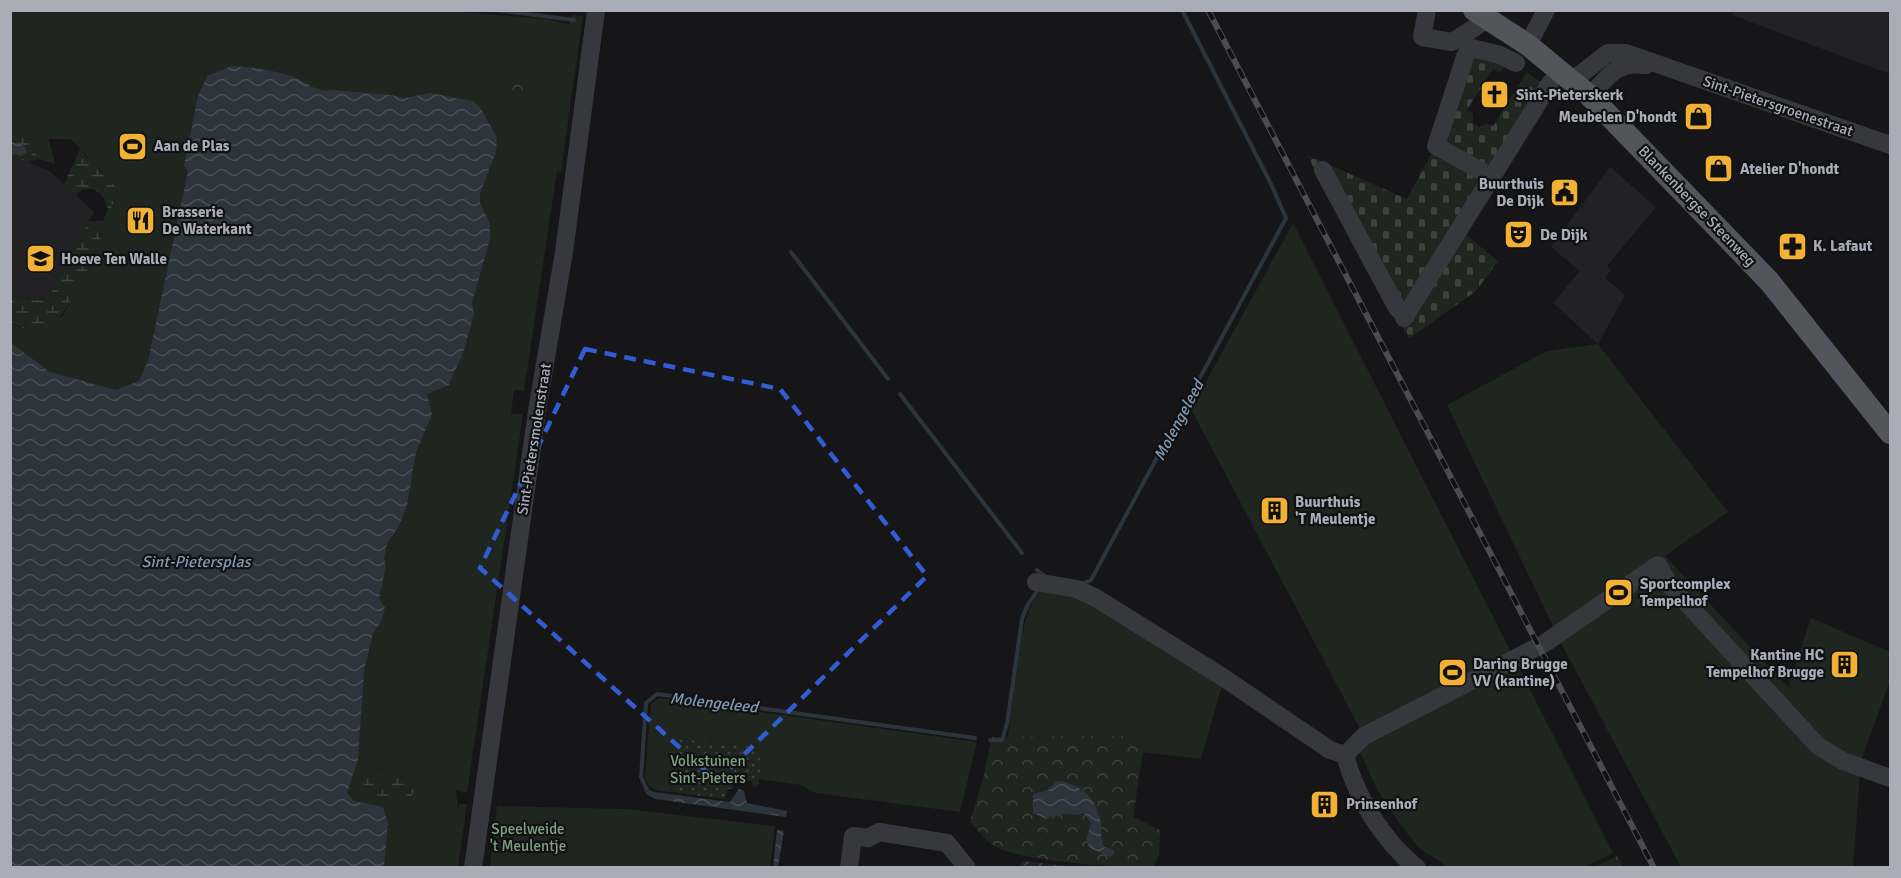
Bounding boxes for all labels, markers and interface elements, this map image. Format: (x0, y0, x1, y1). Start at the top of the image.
street label: Sint-Pietersgroenestraat (1701, 72, 1855, 140)
church icon: Sint-Pieterskerk (1479, 79, 1511, 111)
place label: Sint-Pieterskerk (1516, 86, 1624, 104)
shop icon: Meubelen D'hondt (1682, 101, 1714, 133)
place label: Meubelen D'hondt (1558, 108, 1677, 126)
sports icon: Aan de Plas (117, 130, 149, 162)
place label: Aan de Plas (154, 137, 230, 155)
street label: Blankenbergse Steenweg (1635, 142, 1759, 270)
shop icon: Atelier D'hondt (1703, 153, 1735, 185)
place label: Atelier D'hondt (1740, 160, 1840, 178)
place label: Buurthuis De Dijk (1479, 175, 1544, 210)
public building icon: Buurthuis De Dijk (1549, 177, 1581, 209)
place label: Brasserie De Waterkant (162, 203, 252, 238)
restaurant icon: Brasserie De Waterkant (125, 205, 157, 237)
theatre icon: De Dijk (1503, 219, 1535, 251)
place label: De Dijk (1540, 226, 1588, 244)
pharmacy icon: K. Lafaut (1776, 230, 1808, 262)
place label: K. Lafaut (1813, 237, 1873, 255)
school or university icon: Hoeve Ten Walle (24, 243, 56, 275)
place label: Hoeve Ten Walle (61, 250, 167, 268)
street label: Sint-Pietersmolenstraat (513, 362, 555, 516)
water label: Molengeleed (1149, 375, 1210, 464)
place label: Buurthuis 'T Meulentje (1295, 493, 1375, 528)
building icon: Buurthuis 'T Meulentje (1258, 495, 1290, 527)
water label: Sint-Pietersplas (141, 552, 253, 572)
place label: Sportcomplex Tempelhof (1640, 575, 1731, 610)
sports icon: Sportcomplex Tempelhof (1603, 577, 1635, 609)
place label: Kantine HC Tempelhof Brugge (1706, 646, 1824, 681)
building icon: Kantine HC Tempelhof Brugge (1829, 648, 1861, 680)
place label: Daring Brugge VV (kantine) (1473, 655, 1568, 690)
sports icon: Daring Brugge VV (kantine) (1436, 657, 1468, 689)
water label: Molengeleed (669, 688, 761, 718)
park label: Volkstuinen Sint-Pieters (670, 752, 746, 787)
building icon: Prinsenhof (1309, 788, 1341, 820)
place label: Prinsenhof (1346, 795, 1419, 813)
park label: Speelweide 't Meulentje (490, 820, 566, 855)

